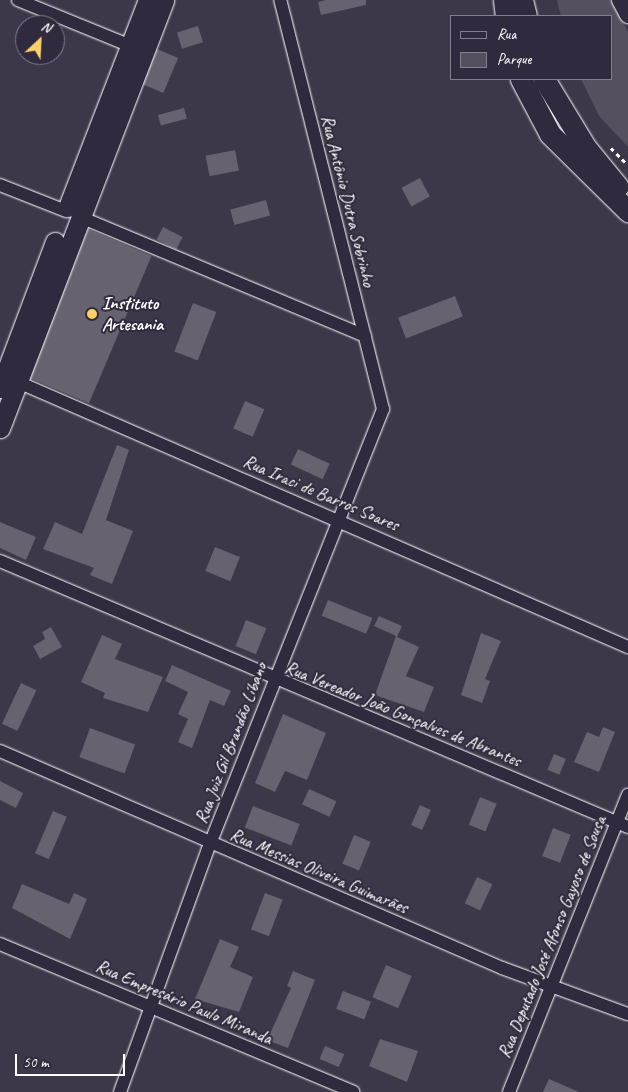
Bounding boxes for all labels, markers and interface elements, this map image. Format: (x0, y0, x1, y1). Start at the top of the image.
north arrow (15, 15, 65, 65)
legend (450, 15, 613, 80)
text: N (39, 17, 54, 36)
text: Rua (497, 25, 516, 44)
text: Parque (497, 50, 531, 69)
street label: Rua Antônio Dutra Sobrinho (316, 113, 380, 289)
place label: Instituto Artesania (102, 293, 163, 336)
marker: Instituto Artesania (86, 308, 98, 320)
street label: Rua Iraci de Barros Soares (240, 450, 402, 536)
street label: Rua Vereador João Gonçalves de Abrantes (282, 657, 524, 771)
street label: Rua Juiz Gil Brandão Líbano (190, 659, 272, 827)
street label: Rua Deputado José Afonso Gayoso de Sousa (493, 812, 611, 1062)
street label: Rua Messias Oliveira Guimarães (226, 824, 412, 918)
street label: Rua Empresário Paulo Miranda (93, 955, 275, 1049)
scale bar (18, 1044, 128, 1076)
text: 50 m (23, 1053, 49, 1072)

